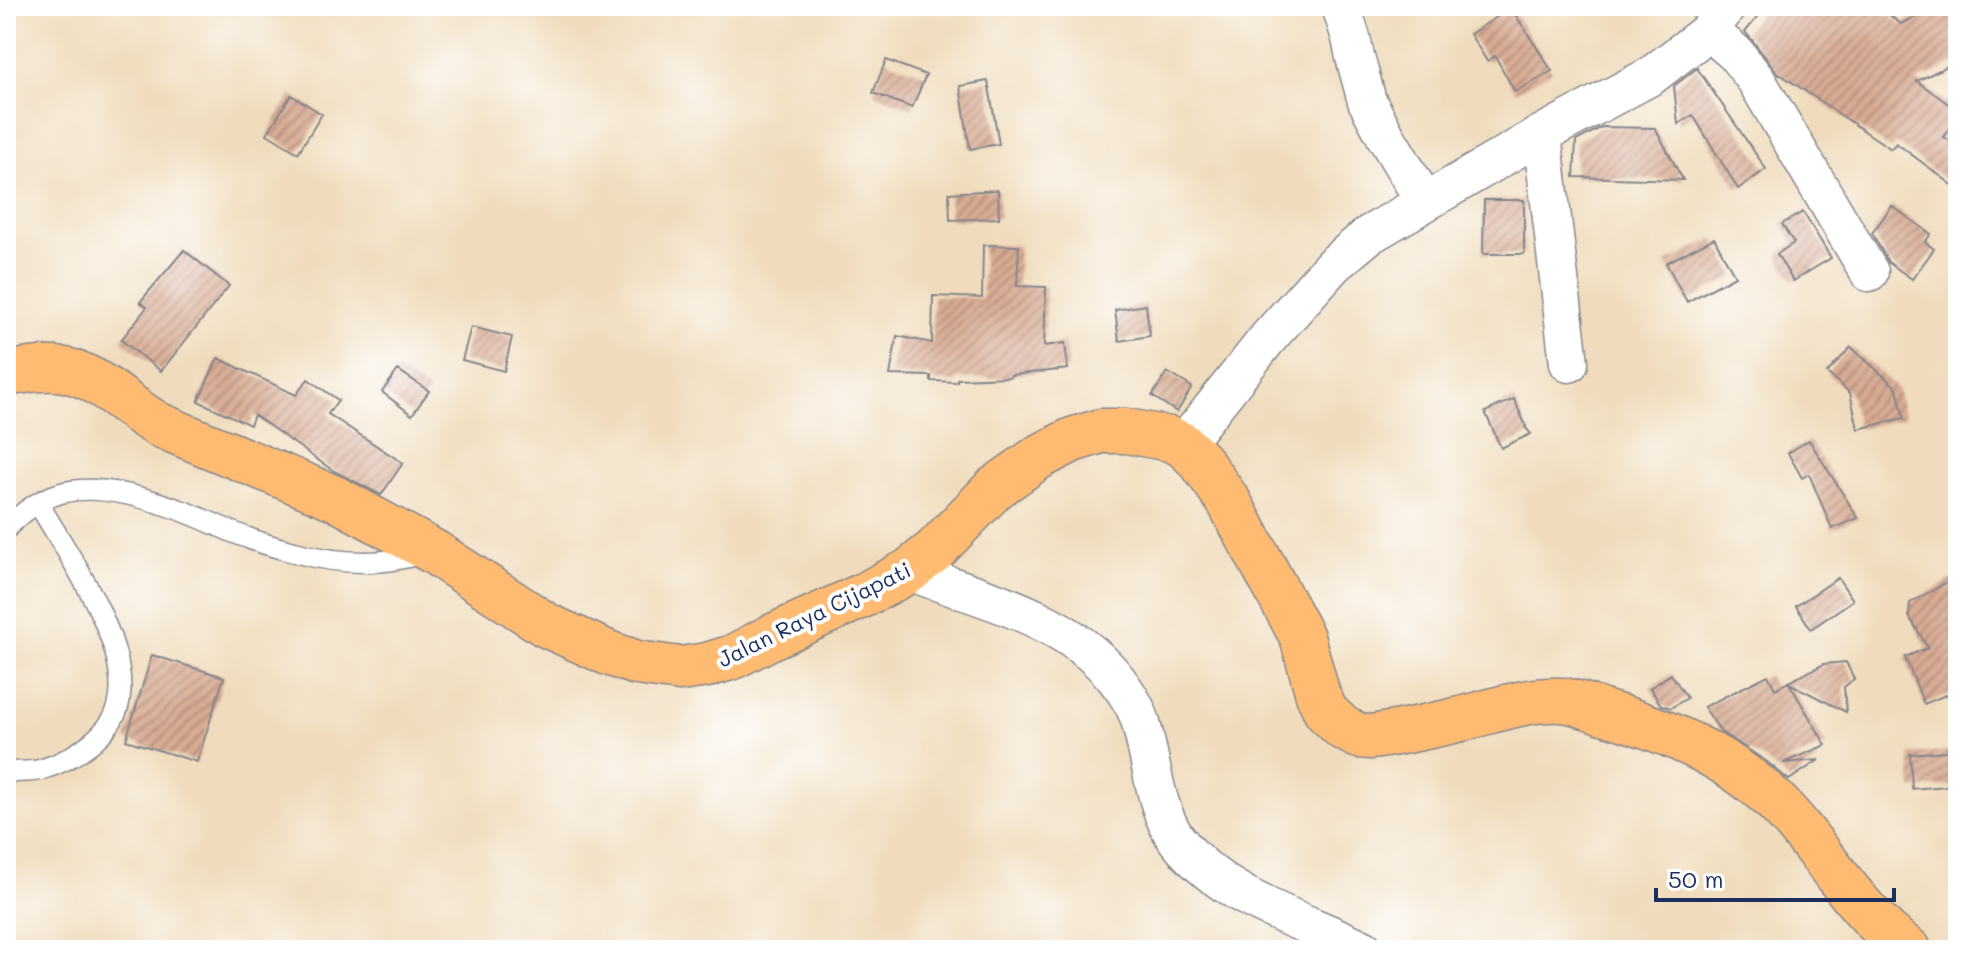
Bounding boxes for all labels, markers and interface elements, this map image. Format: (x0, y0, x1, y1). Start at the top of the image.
street label: Jalan Raya Cijapati (713, 555, 915, 673)
scale bar (1656, 852, 1894, 902)
text: 50 m (1668, 863, 1724, 894)

